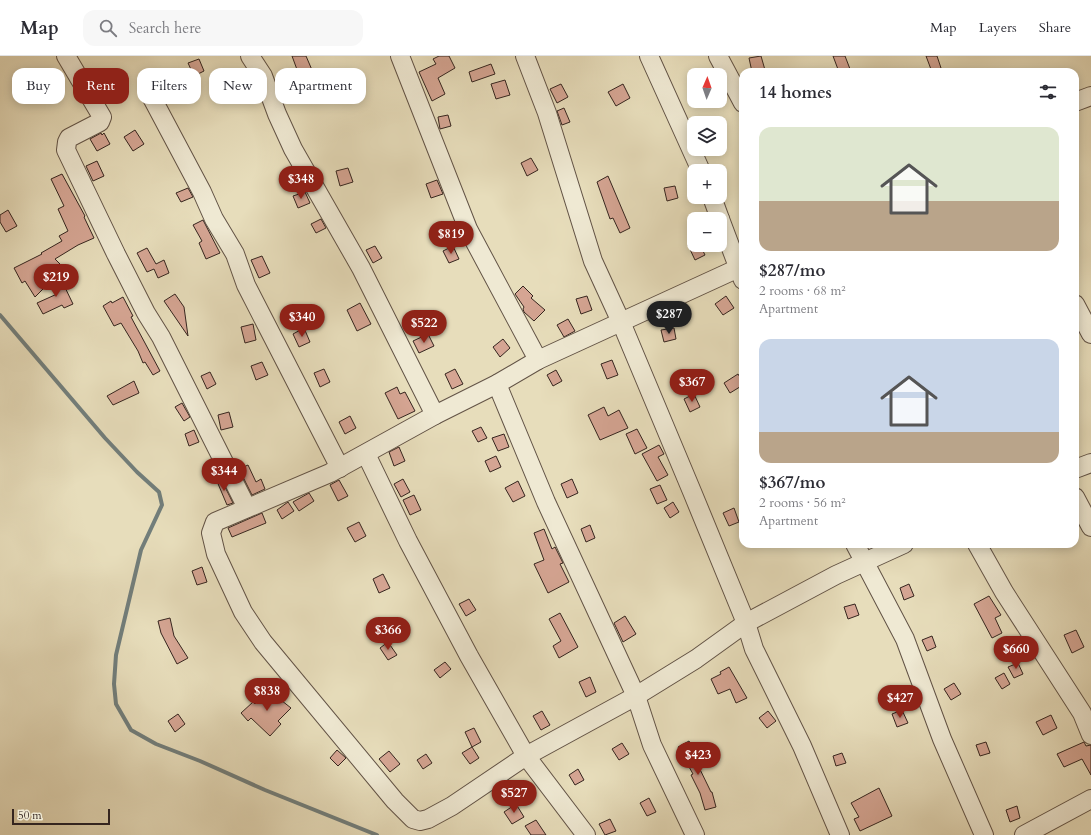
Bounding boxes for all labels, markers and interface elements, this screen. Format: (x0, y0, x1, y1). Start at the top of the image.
search box (83, 10, 363, 46)
text: Map (20, 15, 59, 41)
icon: search (97, 17, 119, 39)
text: Search here (129, 18, 201, 38)
text: Map (930, 18, 957, 37)
text: Layers (979, 18, 1017, 37)
text: Share (1039, 18, 1071, 37)
chip: Buy (12, 68, 65, 104)
chip: Rent (73, 68, 129, 104)
chip: Filters (137, 68, 201, 104)
chip: New (209, 68, 267, 104)
chip: Apartment (275, 68, 366, 104)
north arrow (687, 68, 727, 108)
map controls (687, 68, 727, 252)
text: 14 homes (759, 81, 832, 104)
icon: filters (1037, 81, 1059, 103)
button: layers (687, 116, 727, 156)
icon: home (873, 153, 945, 225)
button: + (687, 164, 727, 204)
pin: $348 (277, 166, 325, 200)
text: $348 (288, 170, 314, 188)
button: − (687, 212, 727, 252)
pin: $819 (427, 221, 475, 255)
text: $819 (438, 225, 464, 243)
text: $287/mo (759, 259, 825, 282)
pin: $219 (32, 264, 80, 298)
text: $219 (43, 268, 69, 286)
text: 2 rooms · 68 m² (759, 282, 846, 300)
text: Apartment (759, 300, 818, 318)
pin: $287 (645, 301, 693, 335)
pin: $340 (278, 304, 326, 338)
text: $287 (656, 305, 682, 323)
text: $340 (289, 308, 315, 326)
pin: $522 (400, 310, 448, 344)
text: $522 (411, 314, 437, 332)
icon: home (873, 365, 945, 437)
pin: $367 (668, 369, 716, 403)
text: $367 (679, 373, 705, 391)
pin: $344 (200, 458, 248, 492)
text: $344 (211, 462, 237, 480)
text: $367/mo (759, 471, 825, 494)
text: 2 rooms · 56 m² (759, 494, 846, 512)
text: Apartment (759, 512, 818, 530)
pin: $366 (364, 617, 412, 651)
text: $366 (375, 621, 401, 639)
pin: $660 (992, 636, 1040, 670)
text: $660 (1003, 640, 1029, 658)
pin: $838 (243, 678, 291, 712)
text: $838 (254, 682, 280, 700)
pin: $427 (876, 685, 924, 719)
text: $427 (887, 689, 913, 707)
pin: $423 (674, 742, 722, 776)
text: $423 (685, 746, 711, 764)
pin: $527 (490, 780, 538, 814)
text: $527 (501, 784, 527, 802)
scale bar (12, 807, 110, 826)
text: 50 m (18, 808, 42, 823)

